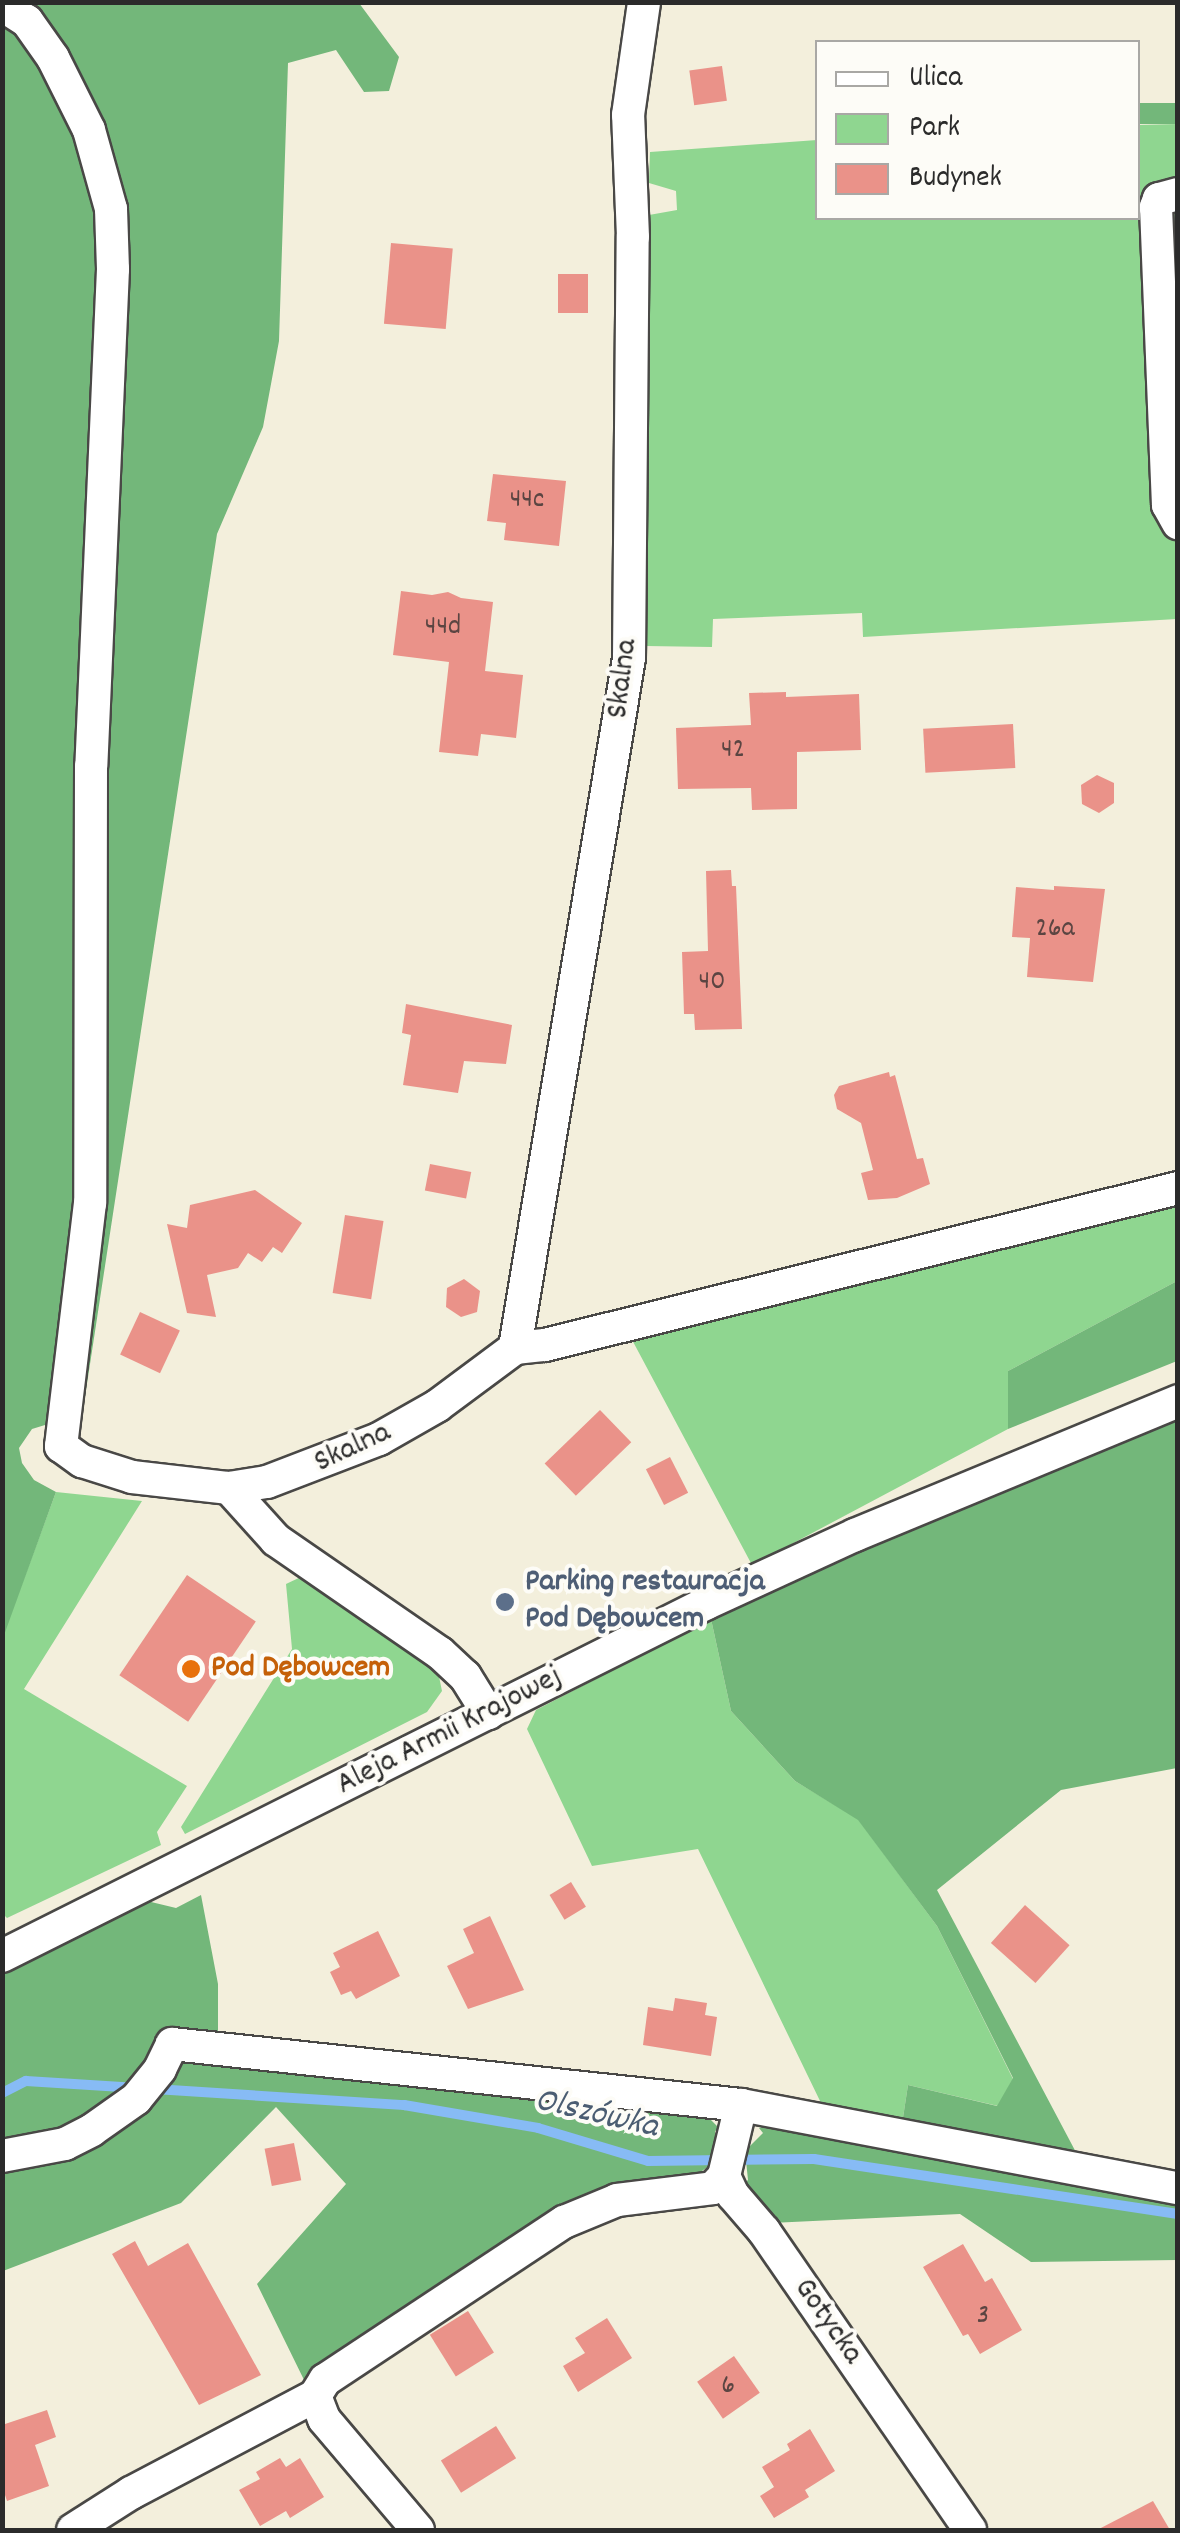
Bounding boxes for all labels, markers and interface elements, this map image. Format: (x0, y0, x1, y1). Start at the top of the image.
legend (815, 40, 1140, 220)
text: Ulica (909, 58, 962, 101)
text: Park (909, 108, 960, 151)
text: Budynek (909, 158, 1002, 201)
house number: 44c (510, 484, 544, 518)
house number: 44d (425, 611, 461, 645)
street label: Skalna (600, 637, 648, 721)
house number: 42 (721, 734, 745, 768)
house number: 26a (1035, 913, 1075, 947)
house number: 40 (699, 966, 725, 1000)
street label: Skalna (309, 1415, 397, 1483)
place label: Parking restauracja Pod Dębowcem (525, 1565, 765, 1640)
marker: Parking restauracja Pod Dębowcem (494, 1591, 516, 1613)
place label: Pod Dębowcem (211, 1650, 390, 1688)
marker: Pod Dębowcem (180, 1658, 202, 1680)
street label: Aleja Armii Krajowej (331, 1659, 569, 1805)
water label: Olszówka (530, 2080, 662, 2150)
street label: Gotycka (784, 2272, 870, 2372)
house number: 3 (977, 2300, 989, 2334)
house number: 6 (721, 2370, 735, 2404)

